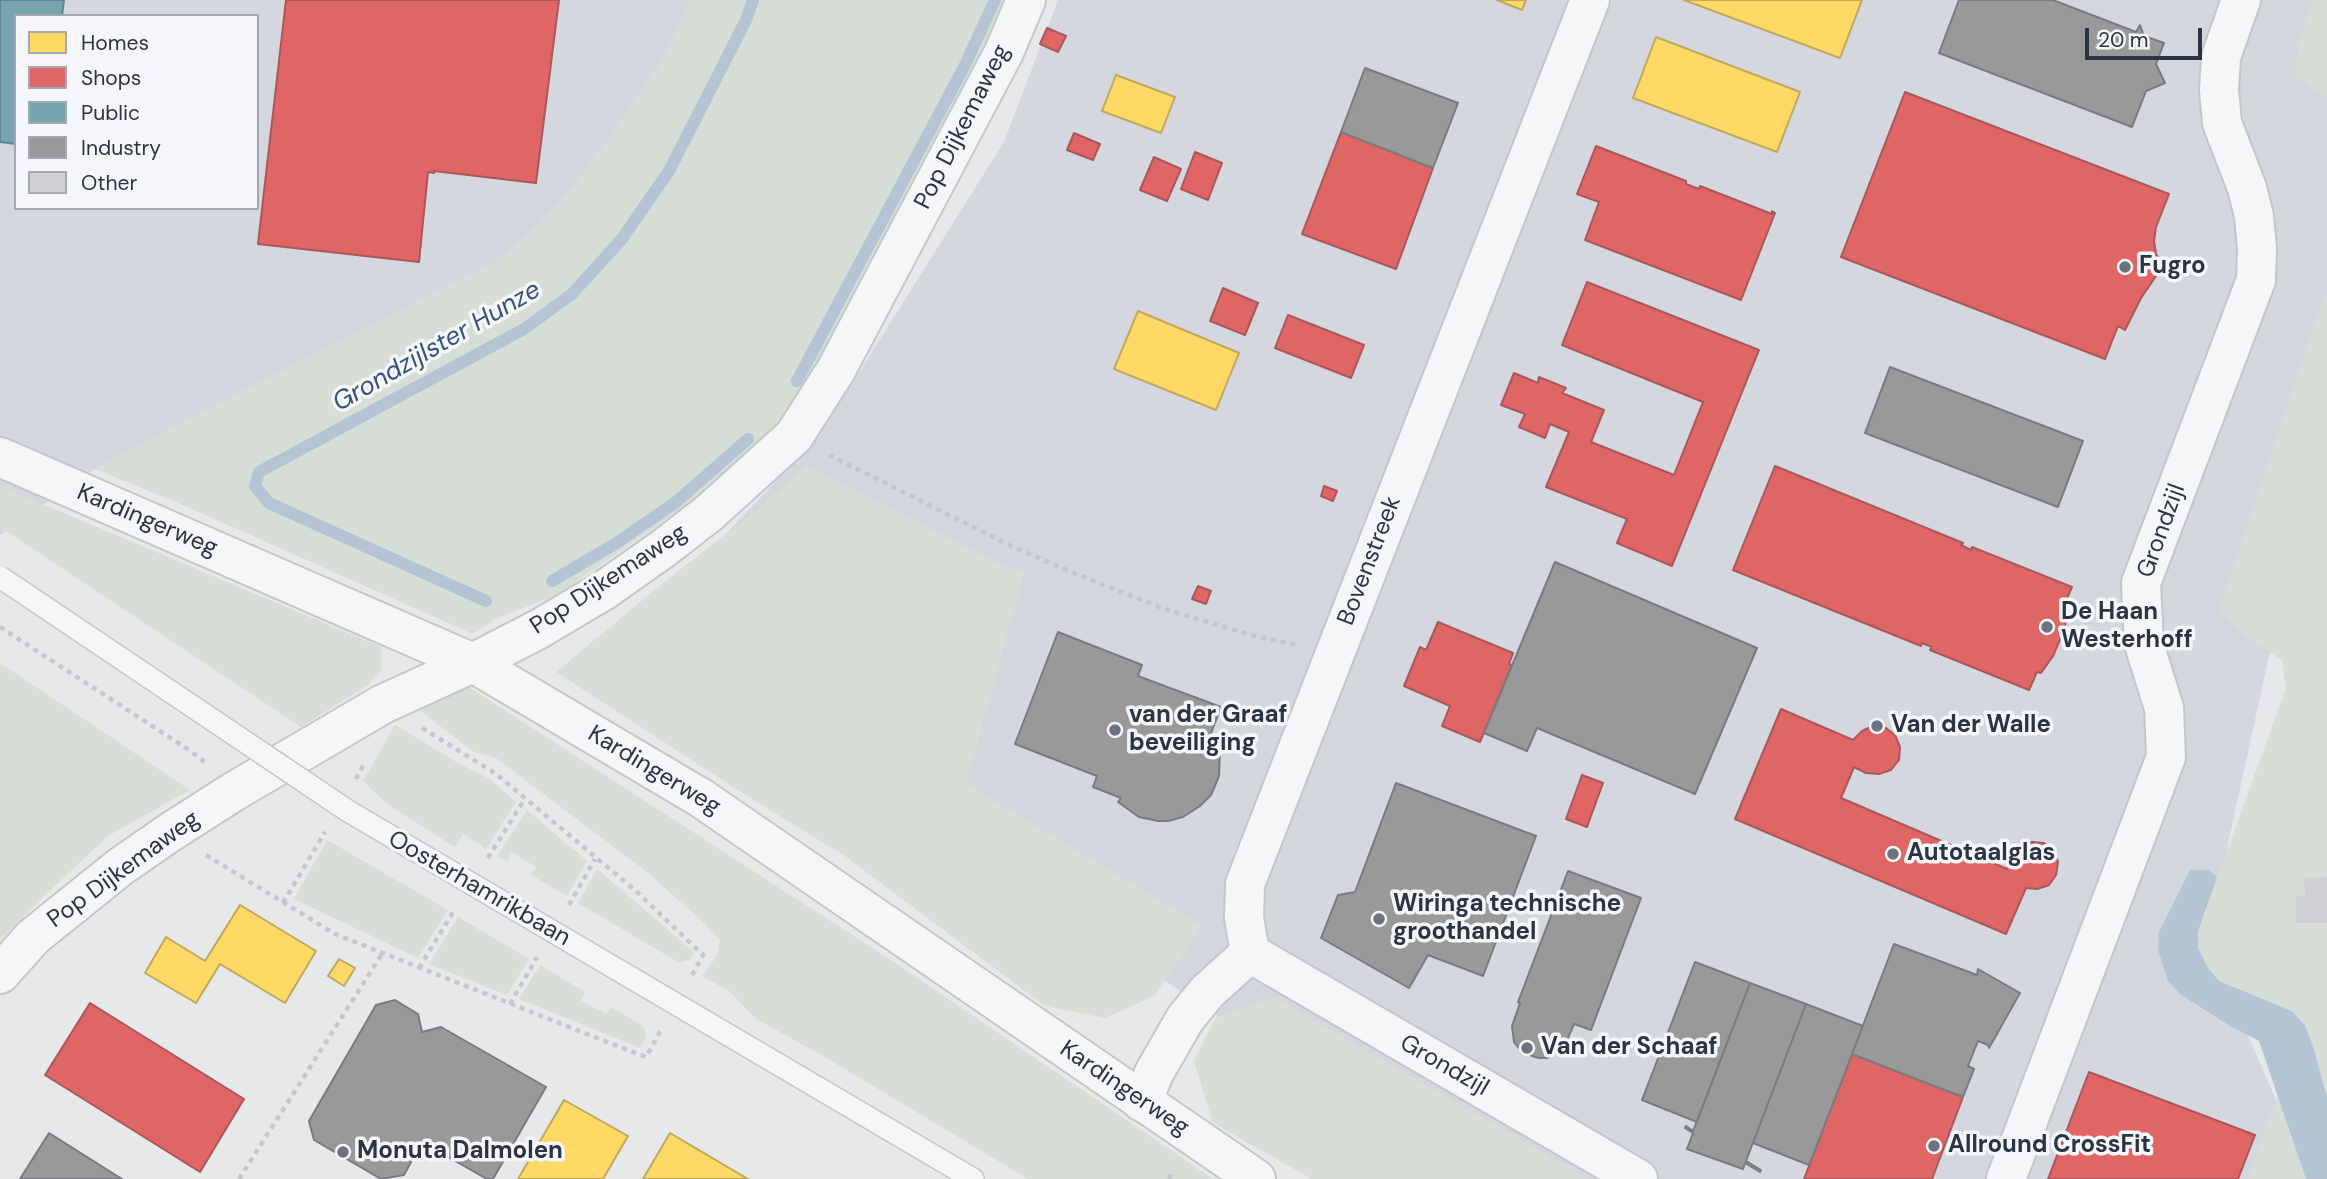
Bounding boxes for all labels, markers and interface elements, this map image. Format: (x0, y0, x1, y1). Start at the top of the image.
legend (14, 14, 259, 210)
scale bar (2089, 14, 2206, 58)
text: 20 m (2098, 26, 2149, 54)
text: Homes (81, 29, 149, 57)
street label: Pop Dijkemaweg (909, 40, 1017, 214)
text: Shops (81, 64, 141, 92)
text: Public (81, 99, 140, 127)
text: Industry (81, 134, 161, 162)
text: Other (81, 169, 137, 197)
place label: Fugro (2139, 253, 2206, 281)
marker: Fugro (2117, 259, 2133, 275)
water label: Grondzijlster Hunze (328, 275, 546, 419)
street label: Kardingerweg (72, 478, 222, 564)
street label: Grondzijl (2132, 480, 2192, 582)
street label: Bovenstreek (1332, 492, 1408, 630)
street label: Pop Dijkemaweg (525, 519, 693, 641)
place label: De Haan Westerhoff (2061, 599, 2193, 655)
marker: De Haan Westerhoff (2039, 619, 2055, 635)
place label: van der Graaf beveiliging (1129, 702, 1287, 758)
place label: Van der Walle (1891, 712, 2051, 740)
marker: Van der Walle (1869, 718, 1885, 734)
street label: Kardingerweg (582, 720, 726, 822)
marker: van der Graaf beveiliging (1107, 722, 1123, 738)
street label: Pop Dijkemaweg (42, 805, 206, 935)
street label: Oosterhamrikbaan (383, 825, 575, 953)
place label: Autotaalglas (1907, 840, 2055, 868)
marker: Autotaalglas (1885, 846, 1901, 862)
place label: Wiringa technische groothandel (1393, 891, 1621, 947)
marker: Wiringa technische groothandel (1371, 911, 1387, 927)
street label: Grondzijl (1395, 1029, 1493, 1103)
place label: Van der Schaaf (1541, 1034, 1717, 1062)
street label: Kardingerweg (1054, 1035, 1194, 1143)
marker: Van der Schaaf (1519, 1040, 1535, 1056)
place label: Allround CrossFit (1948, 1132, 2151, 1160)
place label: Monuta Dalmolen (357, 1138, 563, 1166)
marker: Allround CrossFit (1926, 1138, 1942, 1154)
marker: Monuta Dalmolen (335, 1144, 351, 1160)

